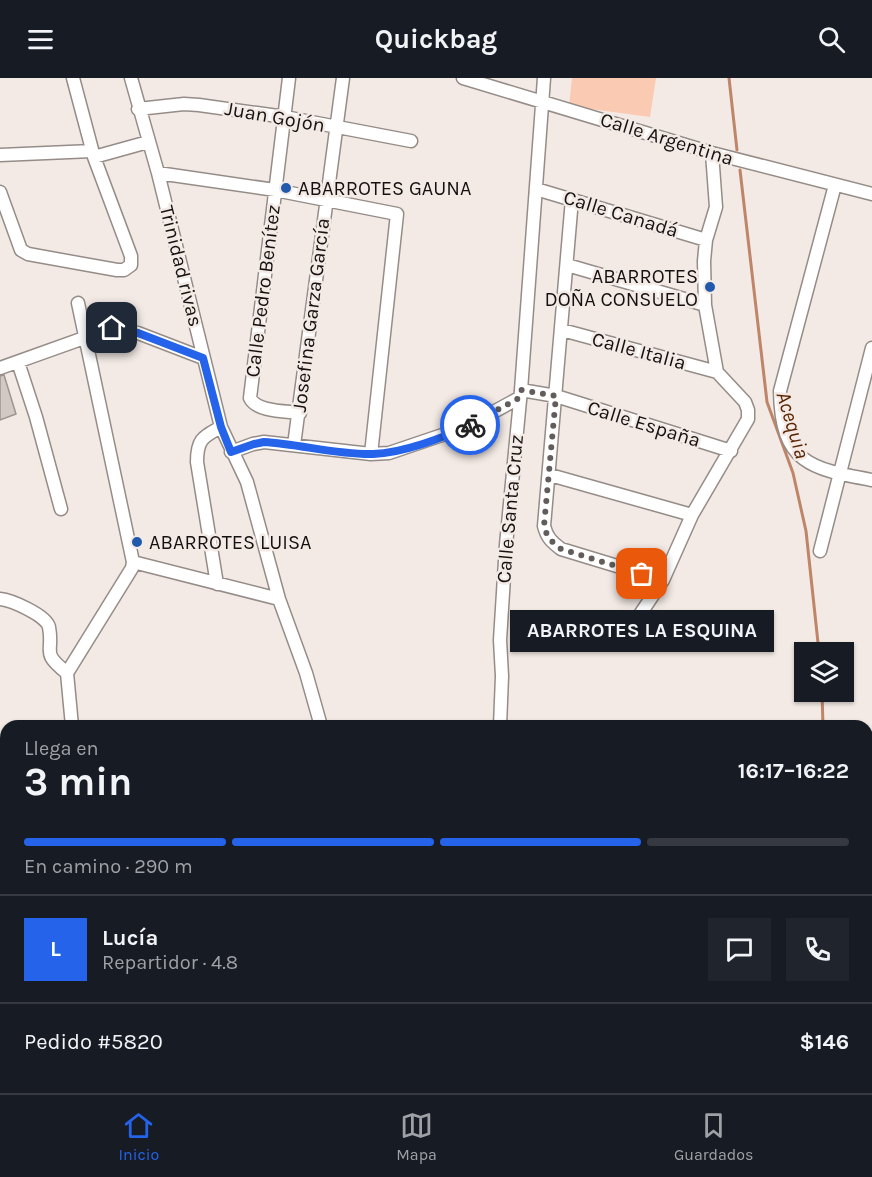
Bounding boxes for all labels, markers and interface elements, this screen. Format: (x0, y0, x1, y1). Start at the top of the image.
icon: menu (24, 23, 57, 56)
text: Quickbag (375, 23, 497, 55)
icon: search (815, 23, 848, 56)
street label: Juan Gojón (223, 97, 327, 137)
street label: Calle Argentina (598, 108, 736, 170)
place label: ABARROTES GAUNA (298, 177, 472, 200)
marker: ABARROTES GAUNA (279, 181, 293, 195)
street label: Calle Canadá (561, 186, 681, 242)
street label: Trinidad rivas (155, 203, 207, 329)
street label: Calle Pedro Benítez (241, 203, 285, 379)
street label: Josefina Garza García (288, 217, 334, 413)
place label: ABARROTES DOÑA CONSUELO (544, 265, 698, 311)
marker: ABARROTES DOÑA CONSUELO (703, 280, 717, 294)
pin (86, 302, 137, 353)
icon: home (95, 311, 128, 344)
street label: Calle Italia (590, 327, 688, 375)
water label: Acequia (771, 388, 815, 462)
courier (440, 395, 500, 455)
street label: Calle España (585, 396, 703, 452)
icon: bike (454, 409, 487, 442)
street label: Calle Santa Cruz (492, 434, 528, 584)
place label: ABARROTES LUISA (149, 531, 312, 554)
marker: ABARROTES LUISA (130, 535, 144, 549)
pin (616, 548, 667, 599)
icon: bag (625, 557, 658, 590)
callout: ABARROTES LA ESQUINA (510, 610, 774, 652)
text: ABARROTES LA ESQUINA (527, 619, 757, 642)
map controls (794, 642, 854, 702)
button: layers (794, 642, 854, 702)
text: Llega en (24, 737, 99, 760)
text: 16:17–16:22 (738, 758, 849, 784)
text: 3 min (24, 759, 132, 805)
text: En camino · 290 m (24, 855, 193, 878)
button: chat (708, 918, 771, 981)
button: phone (786, 918, 849, 981)
text: Lucía (102, 925, 158, 951)
text: L (50, 936, 61, 962)
text: Repartidor · 4.8 (102, 951, 238, 974)
text: Pedido #5820 (24, 1029, 163, 1055)
text: $146 (800, 1029, 849, 1055)
tab: Inicio (119, 1109, 159, 1164)
tab: Mapa (396, 1109, 437, 1164)
tab: Guardados (674, 1109, 753, 1164)

